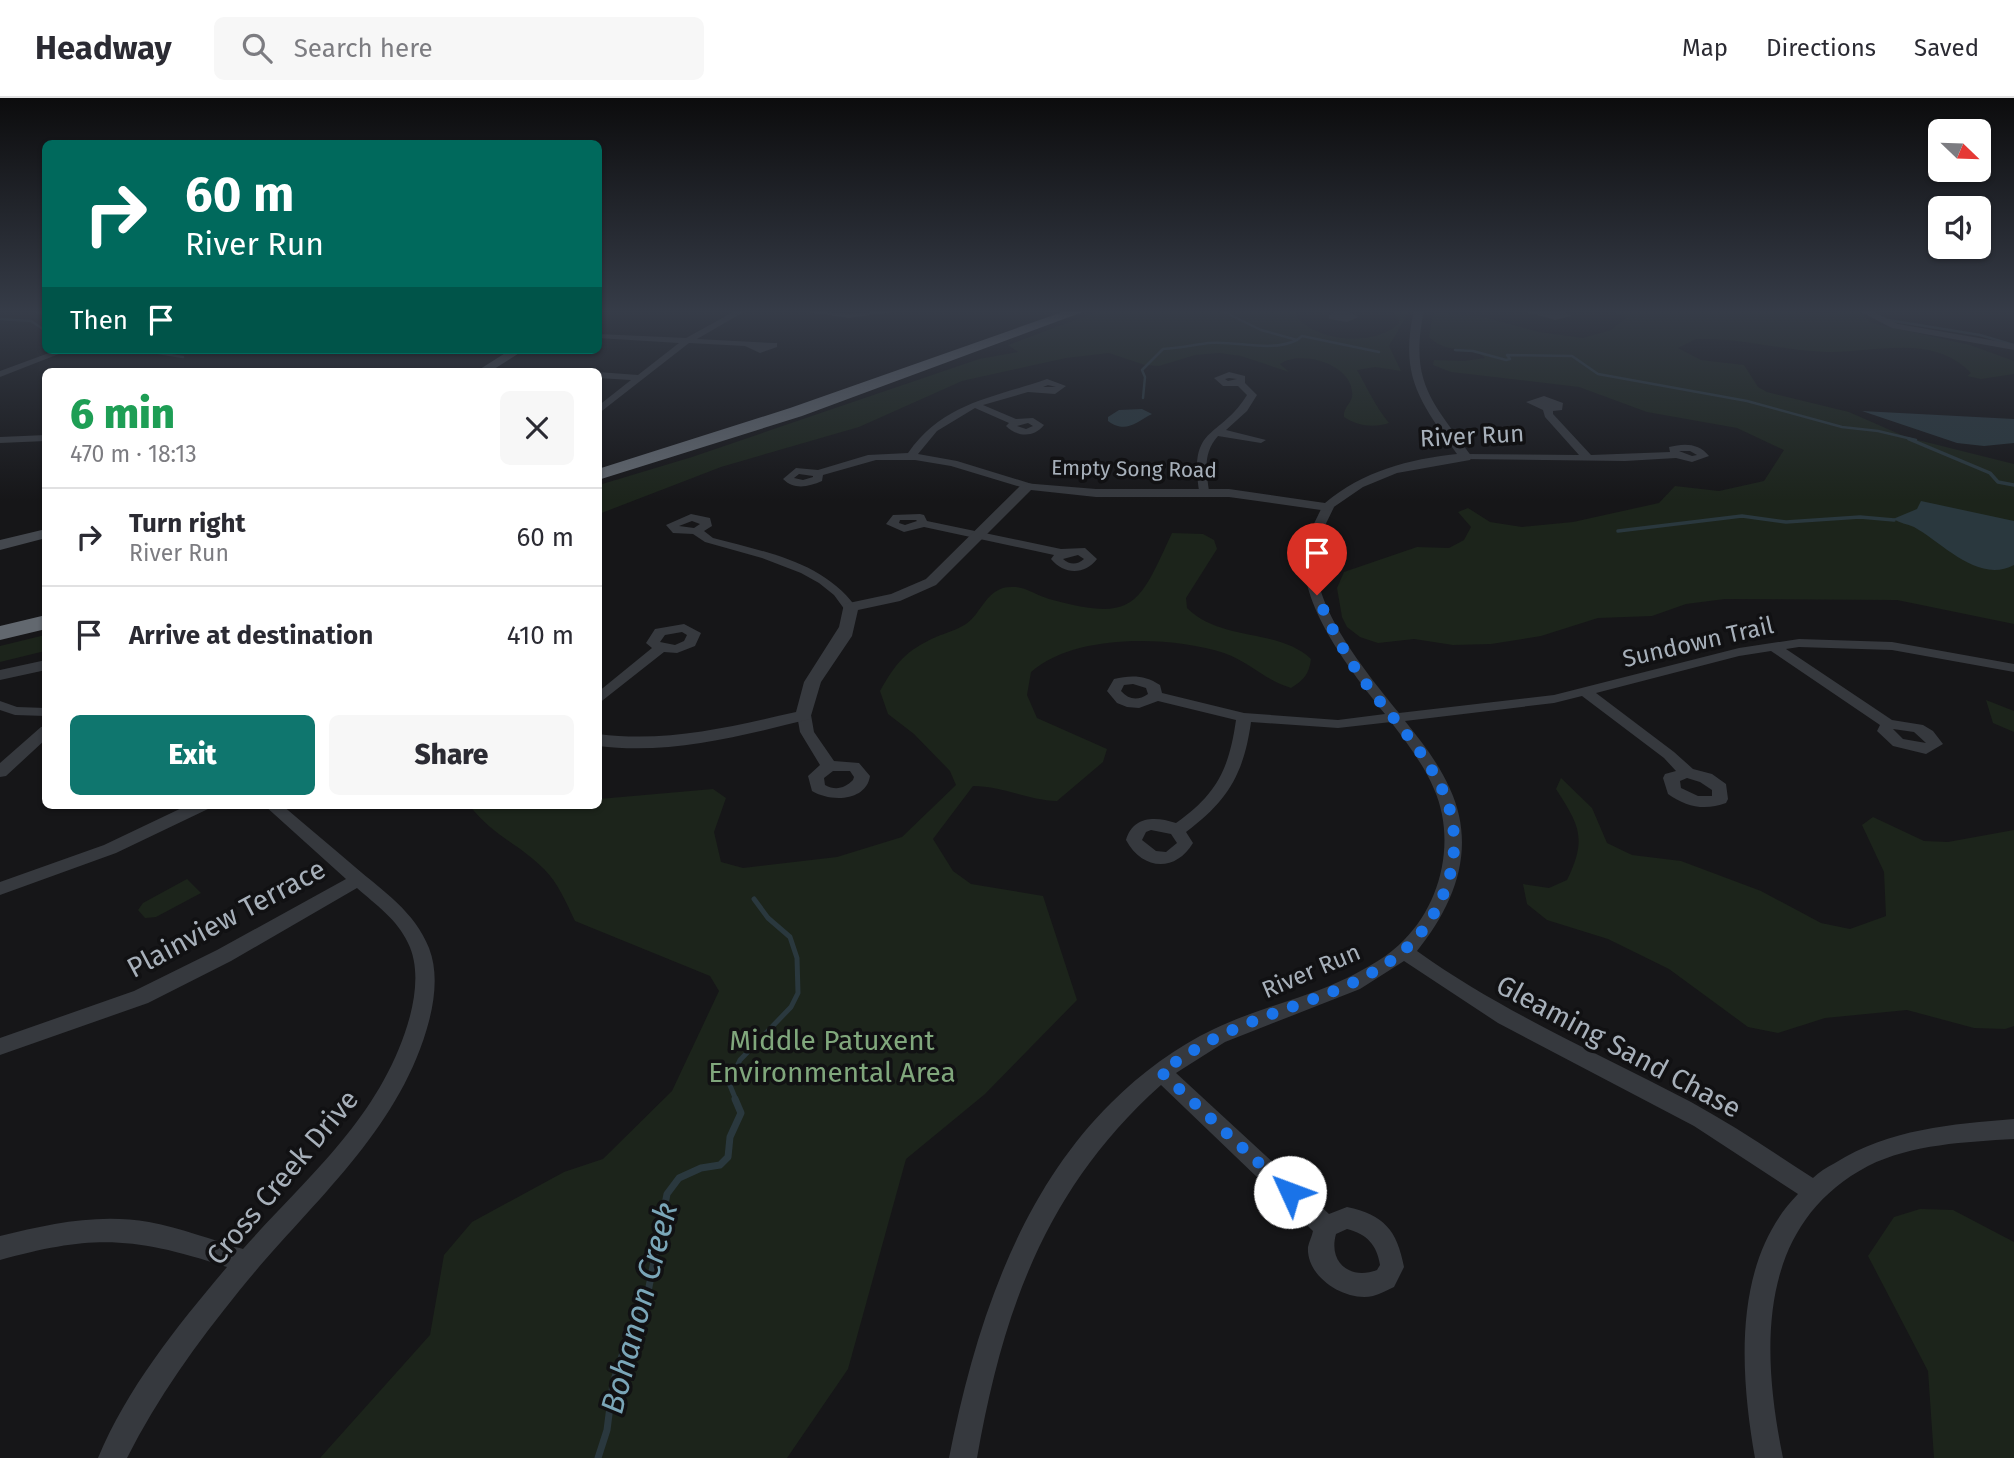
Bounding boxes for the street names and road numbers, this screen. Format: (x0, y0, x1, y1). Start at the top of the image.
street label: River Run (1419, 419, 1525, 453)
street label: Empty Song Road (1051, 455, 1217, 483)
street label: Sundown Trail (1620, 611, 1776, 673)
street label: Plainview Terrace (121, 852, 331, 985)
street label: River Run (1258, 938, 1364, 1004)
street label: Gleaming Sand Chase (1491, 968, 1747, 1125)
street label: Cross Creek Drive (200, 1083, 365, 1271)

